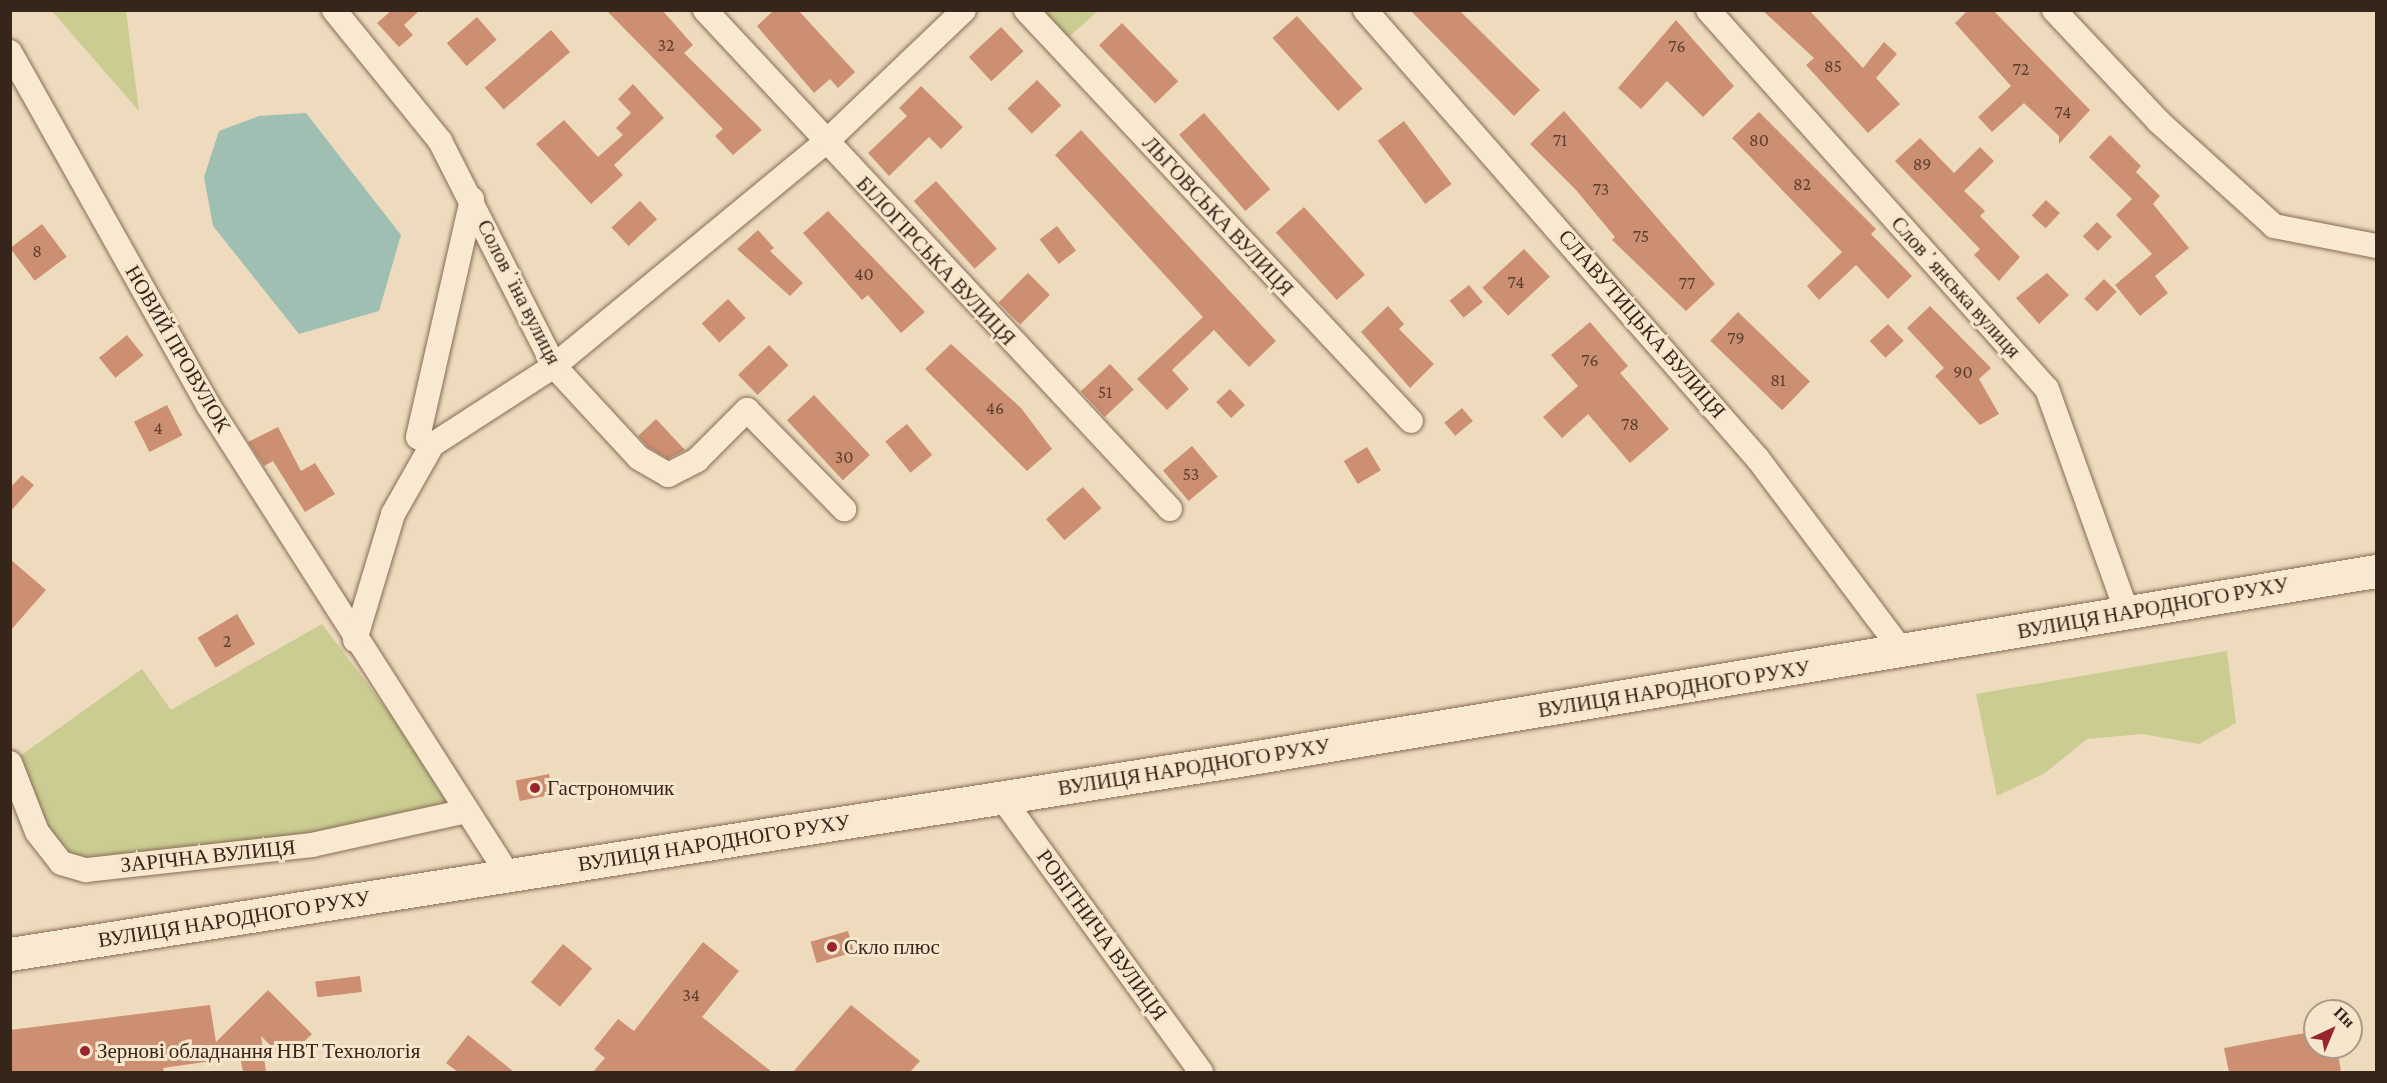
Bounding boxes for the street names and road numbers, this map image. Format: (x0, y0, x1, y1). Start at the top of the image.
street label: ЛЬГОВСЬКА ВУЛИЦЯ (1137, 131, 1299, 301)
street label: БІЛОГІРСЬКА ВУЛИЦЯ (851, 171, 1021, 351)
street label: Словʼянська вулиця (1886, 211, 2026, 363)
street label: Соловʼїна вулиця (472, 215, 566, 369)
street label: СЛАВУТИЦЬКА ВУЛИЦЯ (1553, 224, 1731, 424)
street label: НОВИЙ ПРОВУЛОК (120, 261, 236, 437)
street label: ВУЛИЦЯ НАРОДНОГО РУХУ (2015, 572, 2291, 644)
street label: ВУЛИЦЯ НАРОДНОГО РУХУ (1536, 655, 1812, 723)
street label: ВУЛИЦЯ НАРОДНОГО РУХУ (1056, 733, 1332, 801)
street label: ВУЛИЦЯ НАРОДНОГО РУХУ (576, 809, 852, 877)
street label: ЗАРІЧНА ВУЛИЦЯ (119, 834, 297, 878)
street label: РОБІТНИЧА ВУЛИЦЯ (1031, 844, 1173, 1026)
street label: ВУЛИЦЯ НАРОДНОГО РУХУ (96, 885, 372, 953)

